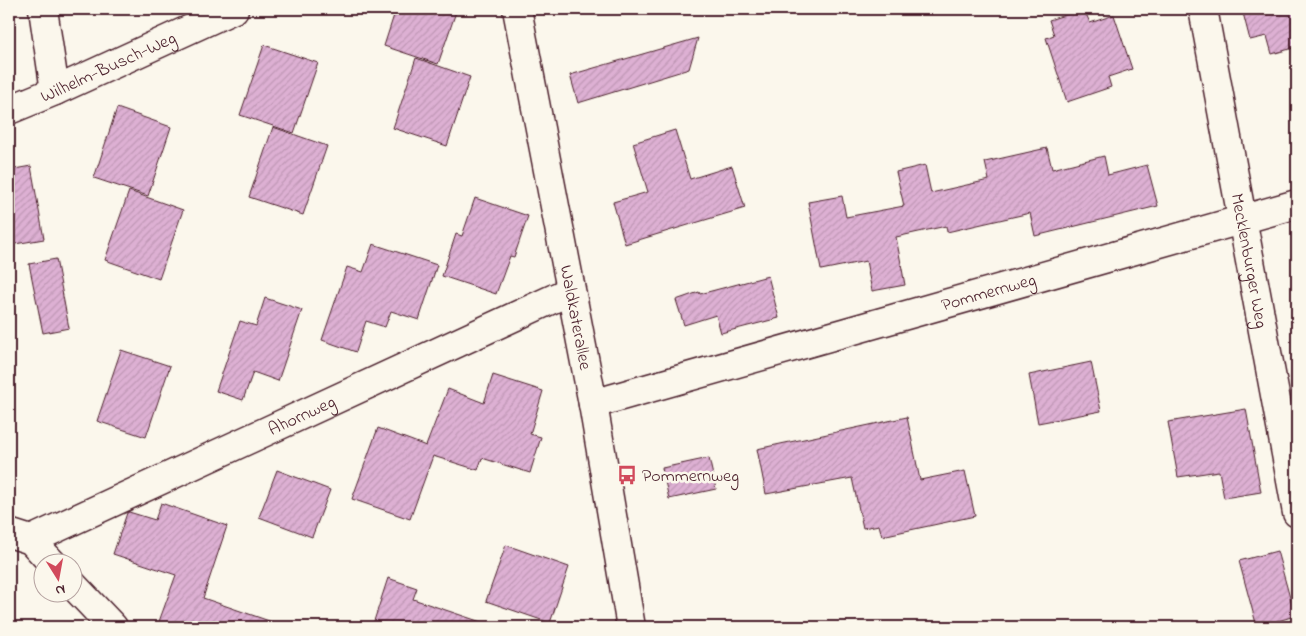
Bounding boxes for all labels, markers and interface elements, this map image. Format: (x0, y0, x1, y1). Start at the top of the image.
street label: Wilhelm-Busch-Weg (37, 26, 181, 111)
street label: Mecklenburger Weg (1223, 191, 1273, 331)
street label: Waldkaterallee (552, 263, 597, 373)
street label: Pommernweg (939, 268, 1039, 319)
street label: Ahornweg (264, 390, 341, 444)
bus stop icon: Pommernweg (616, 464, 638, 486)
place label: Pommernweg (642, 464, 739, 491)
north arrow (32, 554, 82, 604)
text: N (54, 578, 67, 600)

